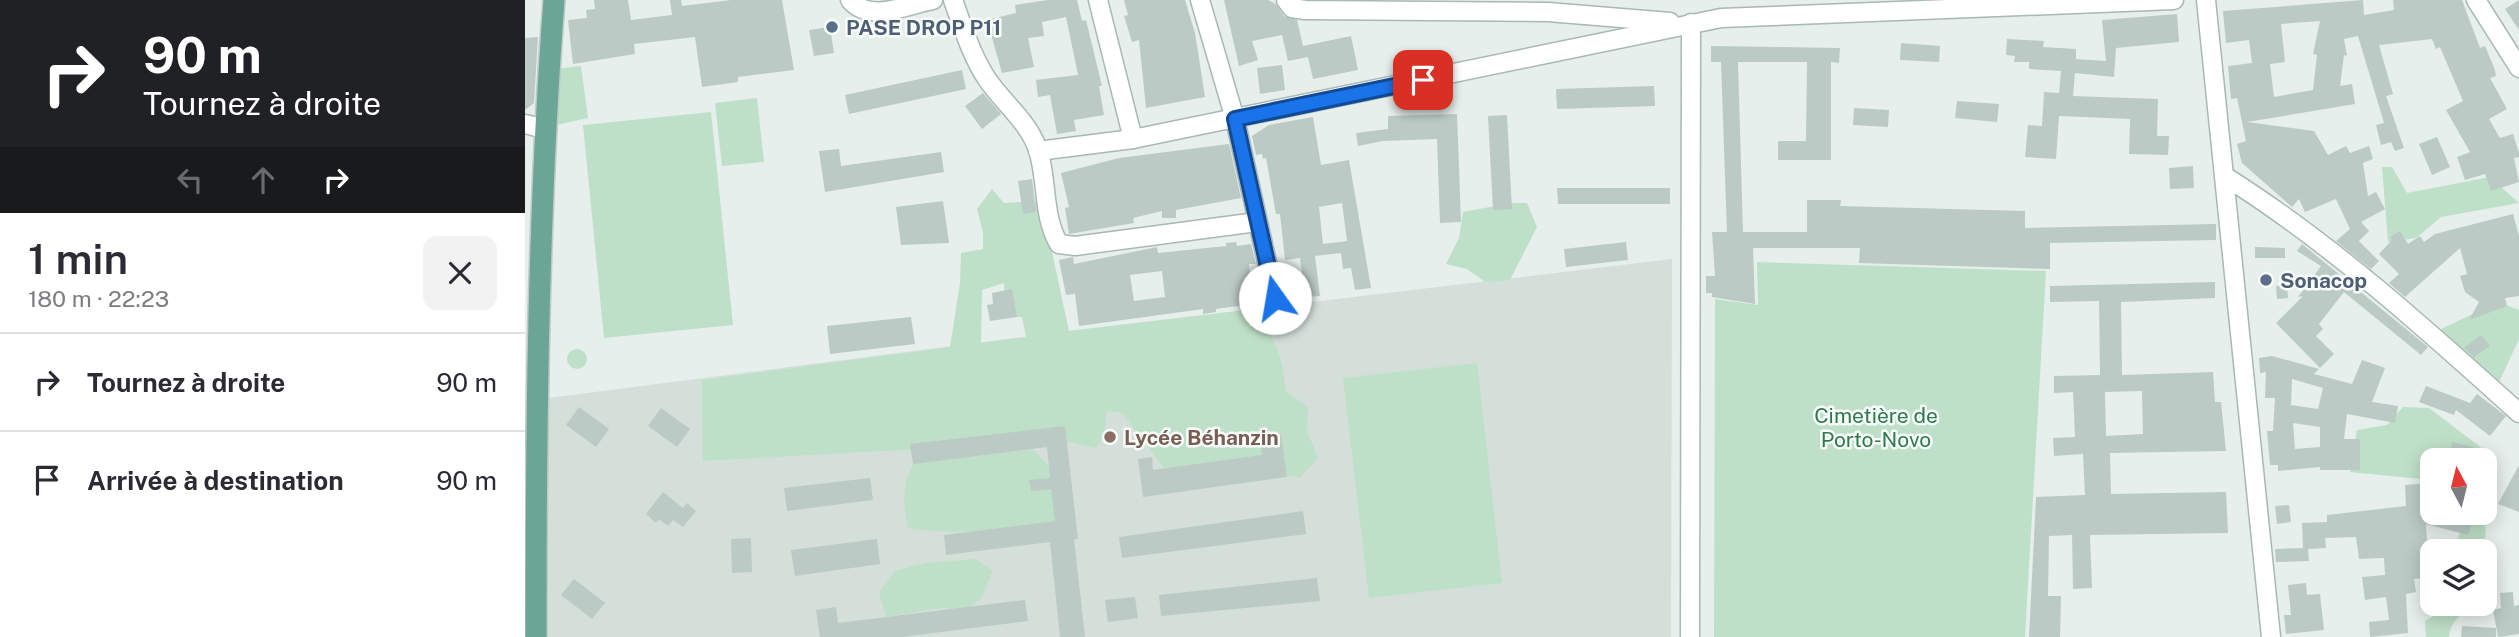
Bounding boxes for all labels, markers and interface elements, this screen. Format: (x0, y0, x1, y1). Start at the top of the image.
place label: PASE DROP P11 (846, 15, 1001, 40)
marker: PASE DROP P11 (824, 19, 840, 35)
text: 90 m (143, 26, 262, 84)
icon: right (28, 28, 119, 119)
pin (1393, 50, 1453, 110)
icon: arrive (1404, 61, 1442, 99)
text: Tournez à droite (143, 85, 381, 122)
icon: left (171, 161, 209, 199)
icon: ahead (244, 161, 282, 199)
icon: right (317, 161, 355, 199)
text: 1 min (28, 234, 128, 283)
button: close (423, 236, 497, 310)
position arrow (1238, 261, 1312, 335)
place label: Sonacop (2280, 268, 2367, 293)
marker: Sonacop (2258, 272, 2274, 288)
text: 180 m · 22:23 (28, 285, 169, 312)
icon: right (28, 363, 66, 401)
text: Tournez à droite (87, 367, 285, 398)
text: 90 m (436, 367, 497, 398)
park label: Cimetière de Porto-Novo (1814, 403, 1938, 452)
place label: Lycée Béhanzin (1124, 425, 1279, 450)
marker: Lycée Béhanzin (1102, 429, 1118, 445)
north arrow (2420, 448, 2497, 525)
map controls (2420, 448, 2497, 616)
icon: arrive (28, 461, 66, 499)
text: Arrivée à destination (87, 465, 344, 496)
text: 90 m (436, 465, 497, 496)
button: layers (2420, 539, 2497, 616)

